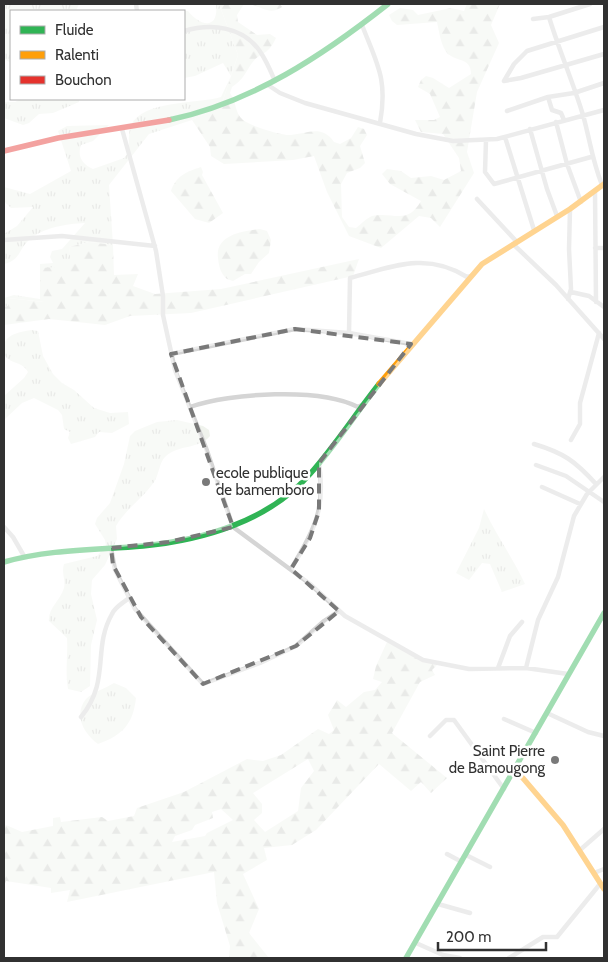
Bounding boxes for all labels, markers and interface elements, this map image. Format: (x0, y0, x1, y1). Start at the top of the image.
legend (10, 10, 185, 100)
text: Fluide (55, 21, 94, 39)
text: Ralenti (55, 46, 99, 64)
text: Bouchon (55, 71, 112, 89)
place label: ecole publique de bamemboro (216, 464, 314, 499)
marker: ecole publique de bamemboro (200, 476, 212, 488)
place label: Saint Pierre de Bamougong (449, 742, 546, 777)
marker: Saint Pierre de Bamougong (549, 754, 561, 766)
scale bar (438, 920, 546, 952)
text: 200 m (446, 928, 491, 946)

